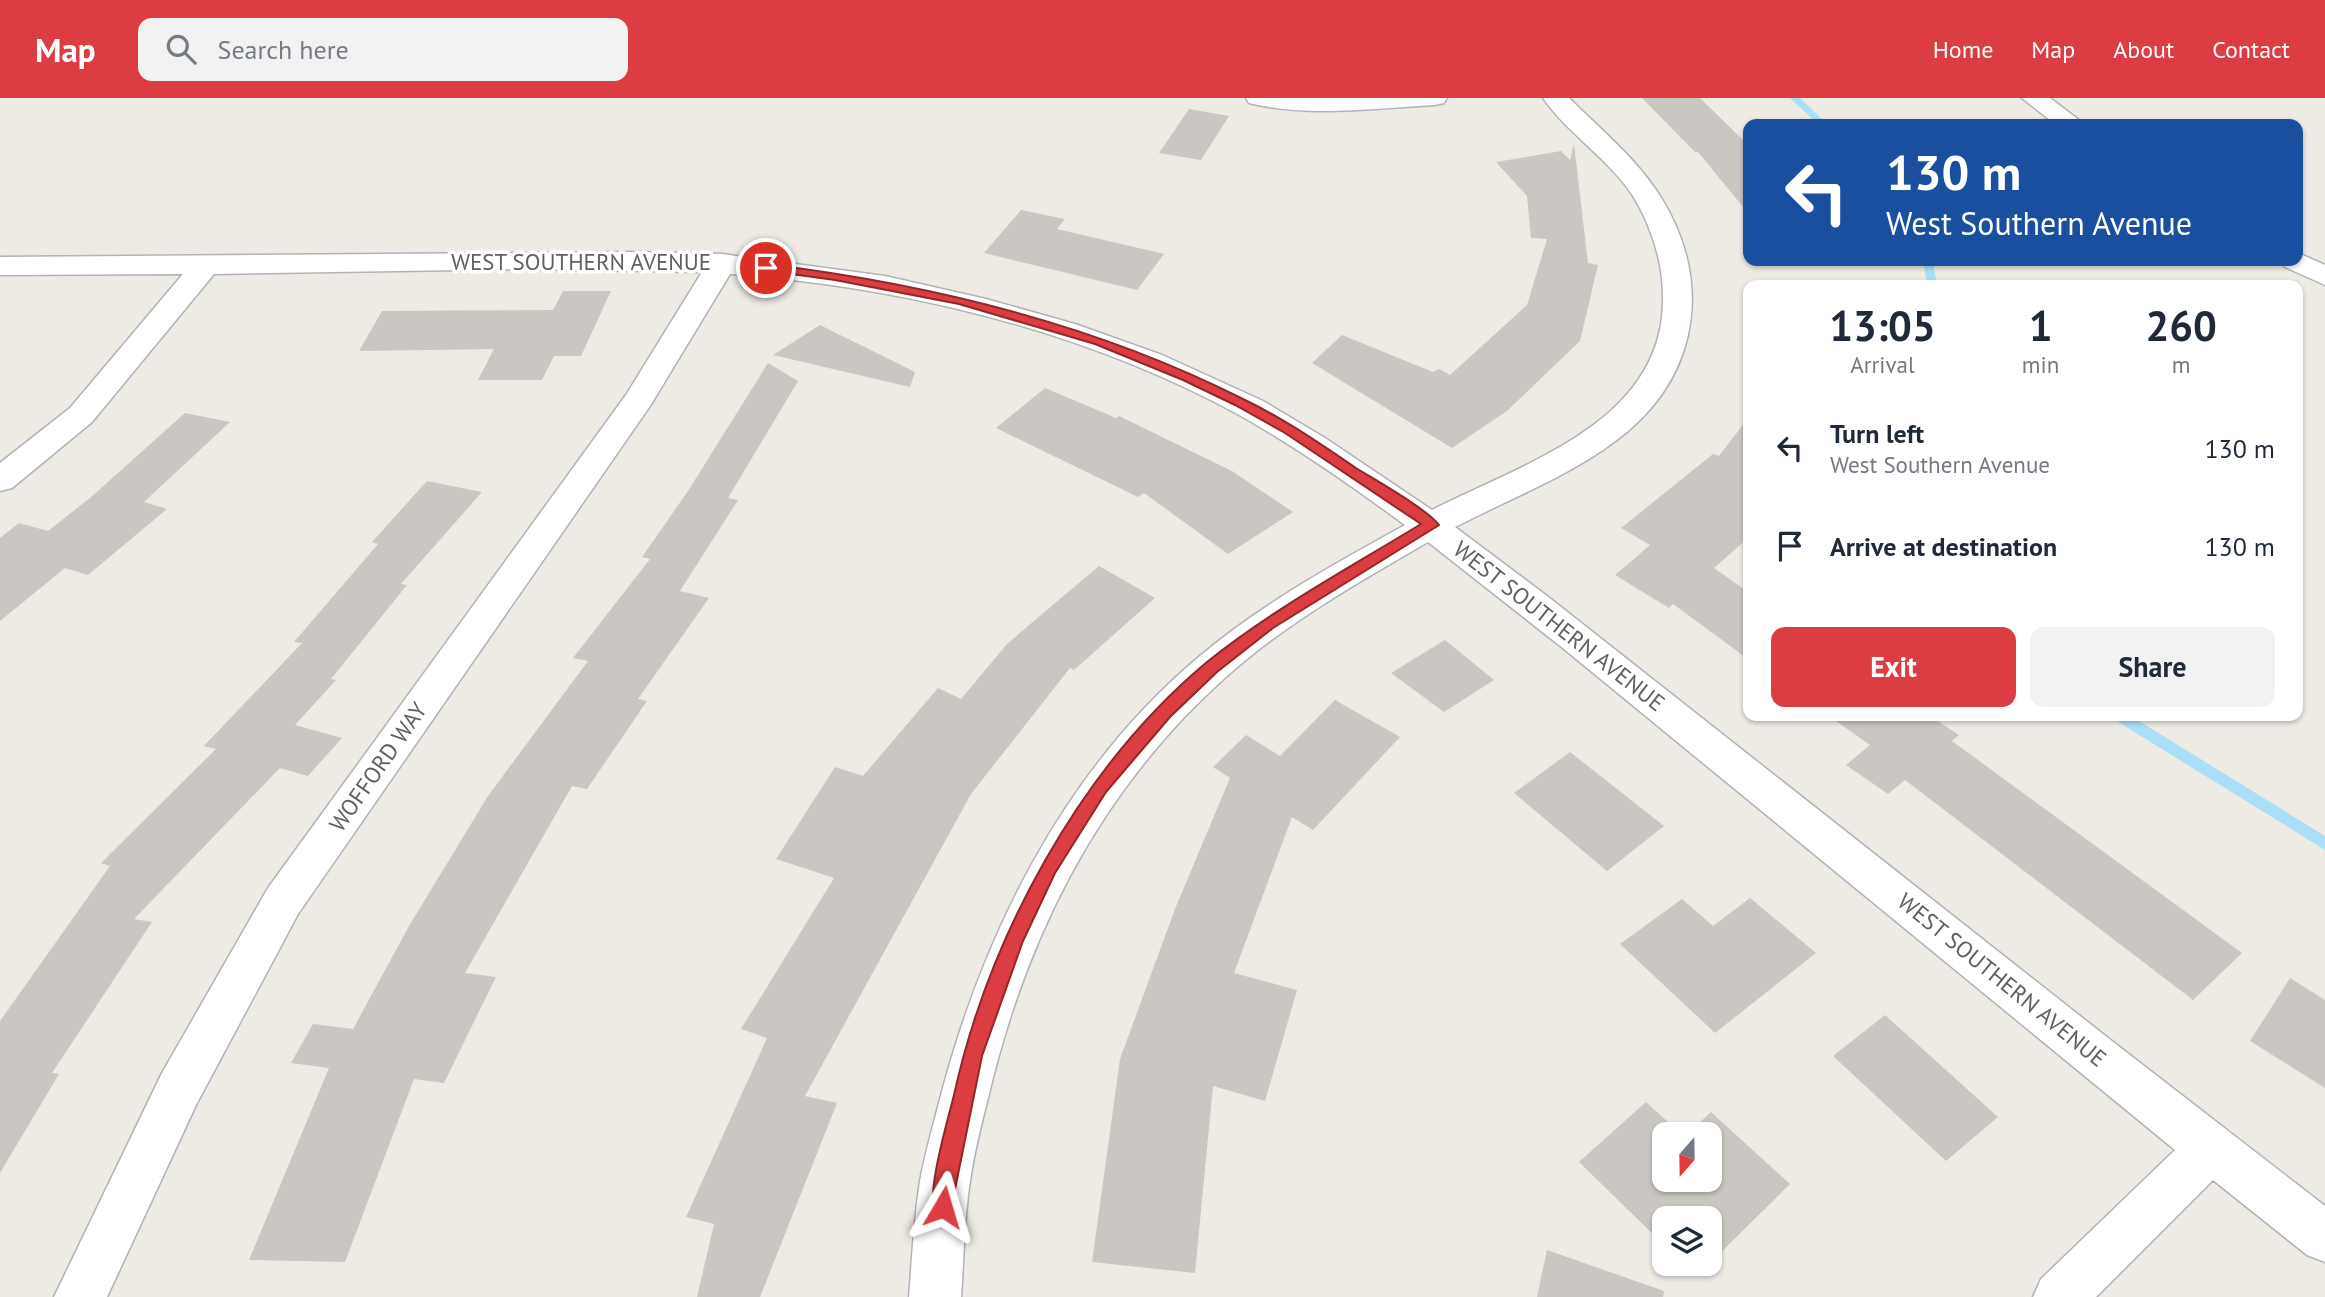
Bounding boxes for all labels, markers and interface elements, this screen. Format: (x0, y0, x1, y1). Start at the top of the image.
search box (138, 18, 628, 81)
text: Map (35, 28, 96, 71)
icon: search (162, 30, 200, 68)
text: Search here (218, 33, 349, 66)
text: Home (1933, 34, 1993, 65)
text: Map (2031, 34, 2075, 65)
text: About (2113, 34, 2174, 65)
text: Contact (2212, 34, 2290, 65)
text: 130 m (1886, 140, 2021, 204)
icon: left (1771, 147, 1862, 238)
text: West Southern Avenue (1886, 202, 2192, 244)
pin (736, 238, 796, 298)
street label: WEST SOUTHERN AVENUE (451, 247, 711, 276)
icon: arrive (747, 249, 785, 287)
text: 13:05 (1829, 298, 1936, 353)
text: 1 (2029, 298, 2052, 353)
text: 260 (2145, 298, 2217, 353)
text: Arrival (1850, 350, 1915, 379)
text: min (2022, 350, 2059, 379)
text: m (2172, 350, 2190, 379)
text: Turn left (1830, 417, 1924, 450)
icon: left (1771, 429, 1809, 467)
text: 130 m (2204, 432, 2275, 465)
text: West Southern Avenue (1830, 450, 2050, 479)
icon: arrive (1771, 527, 1809, 565)
text: Arrive at destination (1830, 530, 2057, 563)
text: 130 m (2204, 530, 2275, 563)
street label: WEST SOUTHERN AVENUE (1448, 534, 1671, 717)
button: Exit (1771, 627, 2016, 707)
button: Share (2030, 627, 2275, 707)
street label: WOFFORD WAY (322, 696, 433, 837)
street label: WEST SOUTHERN AVENUE (1892, 886, 2113, 1073)
north arrow (1652, 1122, 1722, 1192)
map controls (1652, 1122, 1722, 1276)
position arrow (906, 1170, 980, 1244)
button: layers (1652, 1206, 1722, 1276)

